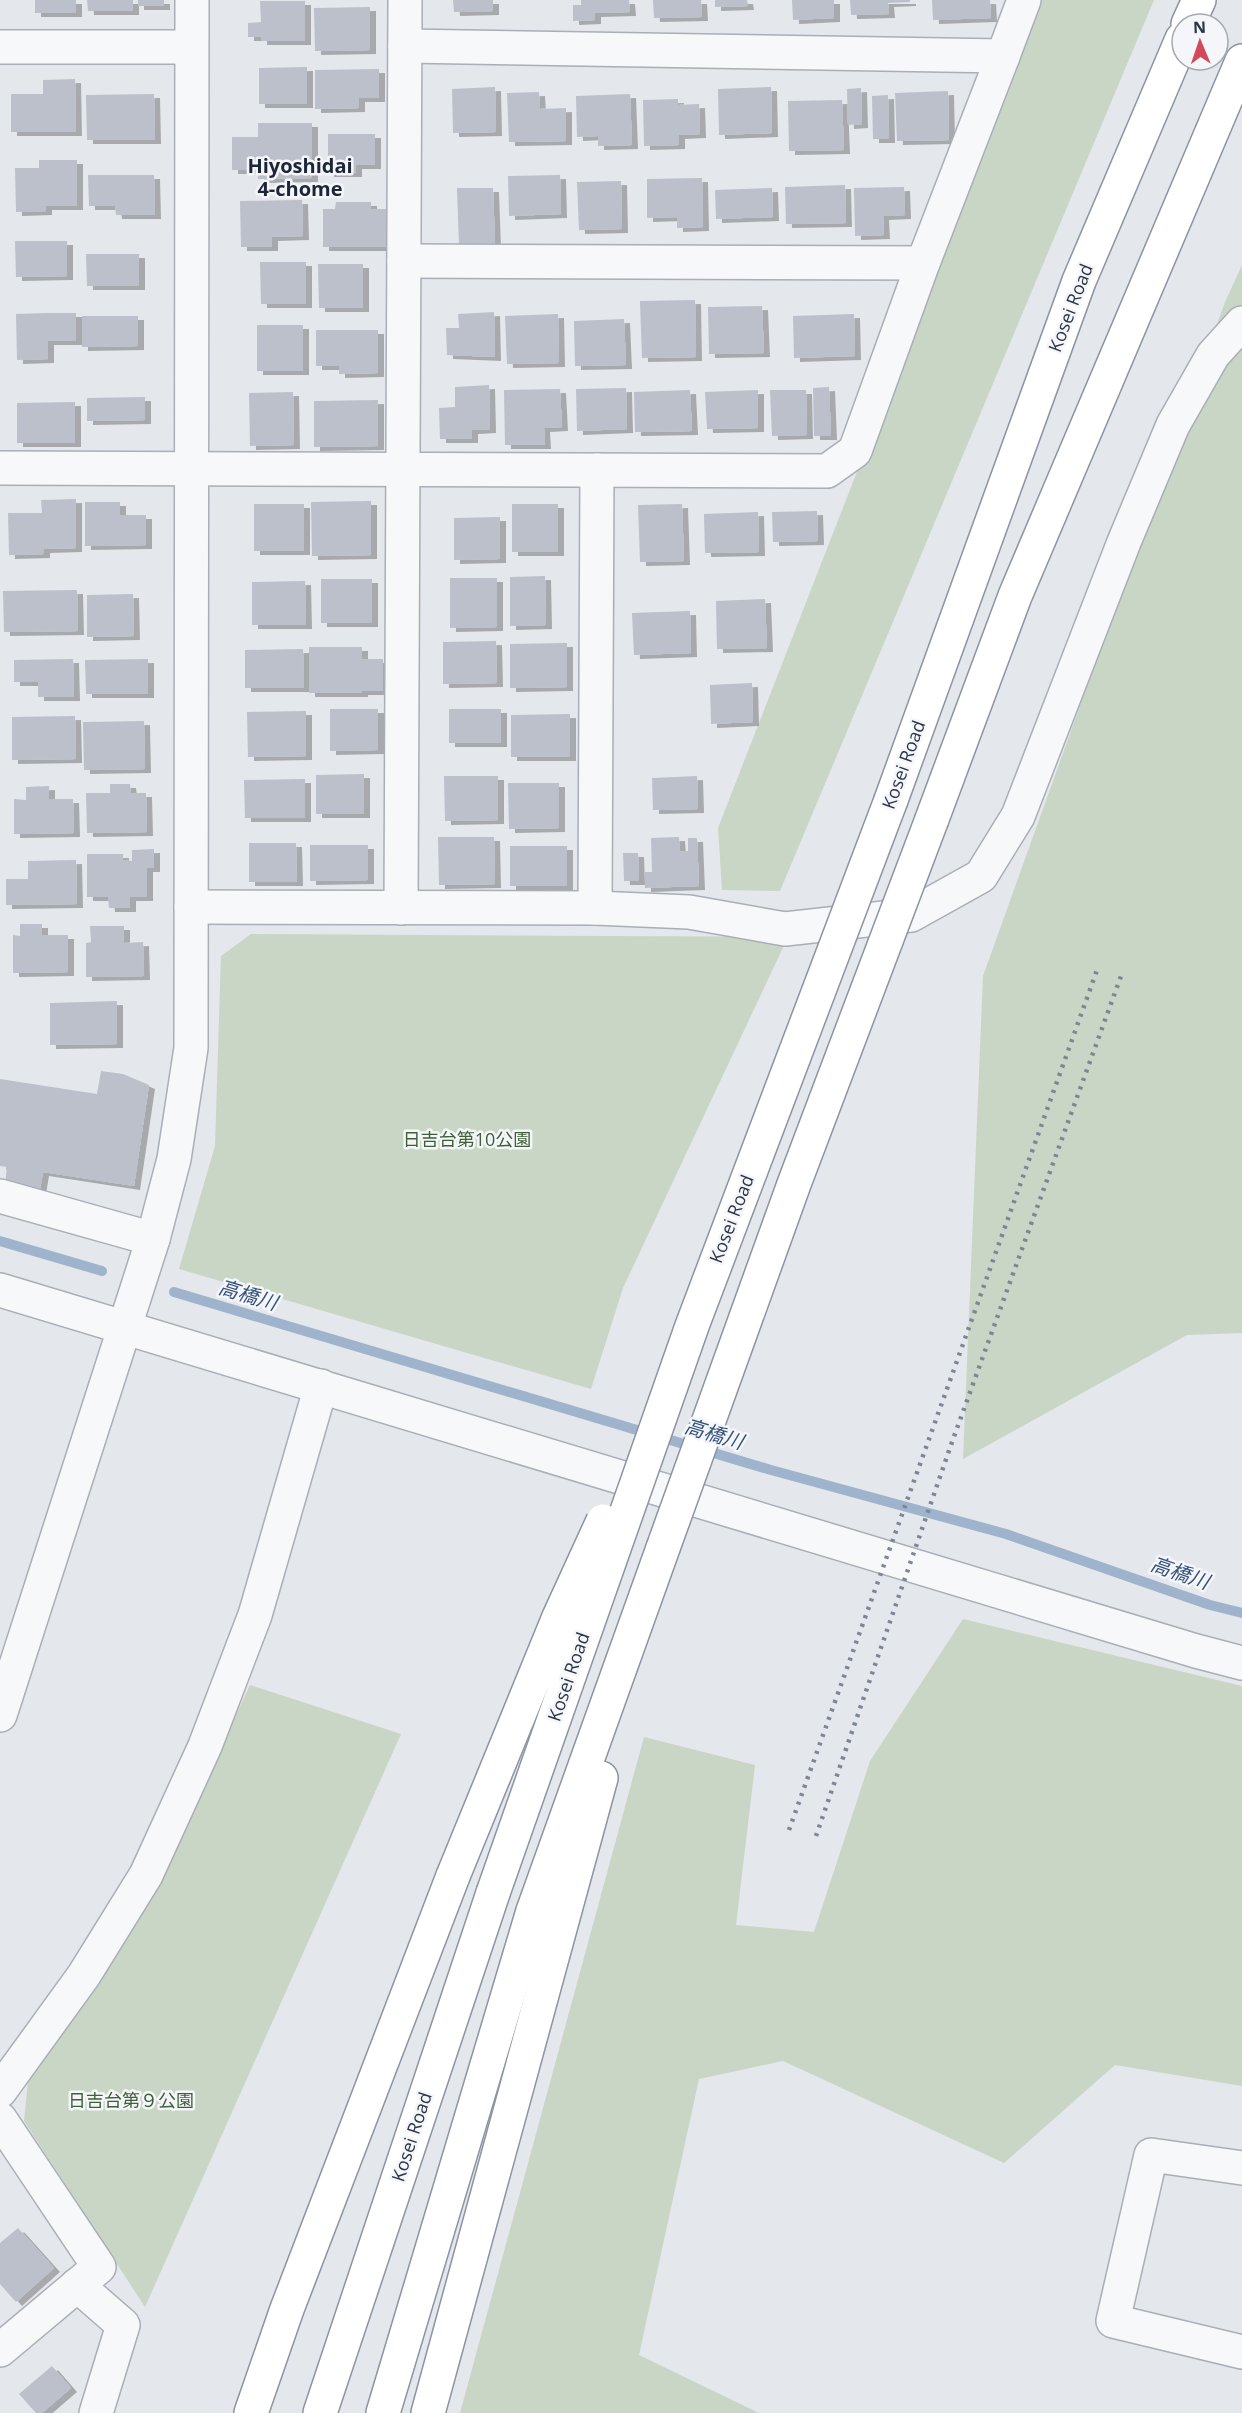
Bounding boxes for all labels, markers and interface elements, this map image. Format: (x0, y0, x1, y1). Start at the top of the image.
north arrow (1170, 12, 1230, 72)
text: N (1193, 16, 1206, 38)
district label: Hiyoshidai 4-chome (247, 152, 353, 202)
street label: Kosei Road (1042, 260, 1098, 355)
street label: Kosei Road (876, 717, 930, 812)
park label: 日吉台第10公園 (403, 1127, 531, 1151)
street label: Kosei Road (703, 1171, 759, 1266)
water label: 高橋川 (216, 1273, 283, 1317)
water label: 高橋川 (682, 1412, 749, 1456)
water label: 高橋川 (1147, 1550, 1215, 1596)
street label: Kosei Road (542, 1629, 594, 1724)
park label: 日吉台第９公園 (68, 2088, 194, 2112)
street label: Kosei Road (385, 2089, 437, 2184)

